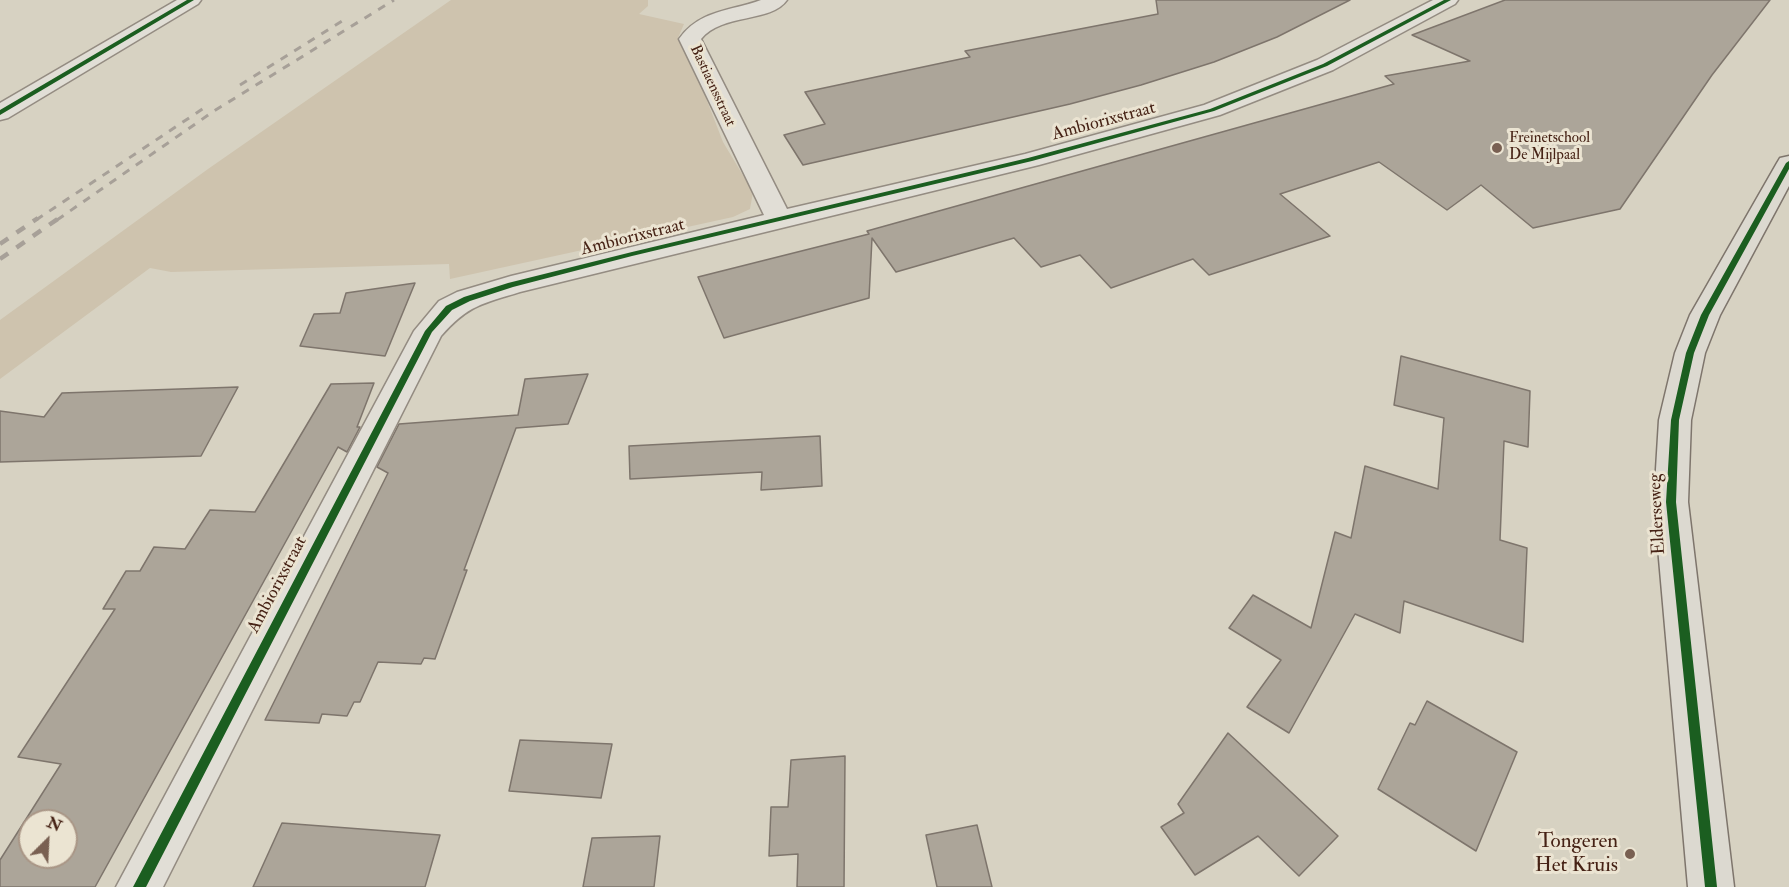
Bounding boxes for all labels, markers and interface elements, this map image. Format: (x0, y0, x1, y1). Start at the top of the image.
street label: Bastiaensstraat (685, 42, 739, 130)
street label: Ambiorixstraat (1050, 98, 1158, 146)
place label: Freinetschool De Mijlpaal (1509, 130, 1590, 165)
marker: Freinetschool De Mijlpaal (1490, 141, 1504, 155)
street label: Ambiorixstraat (579, 215, 687, 261)
street label: Elderseweg (1645, 473, 1671, 555)
street label: Ambiorixstraat (244, 533, 312, 637)
north arrow (18, 809, 78, 869)
text: N (44, 812, 65, 836)
place label: Tongeren Het Kruis (1535, 829, 1618, 879)
marker: Tongeren Het Kruis (1623, 847, 1637, 861)

